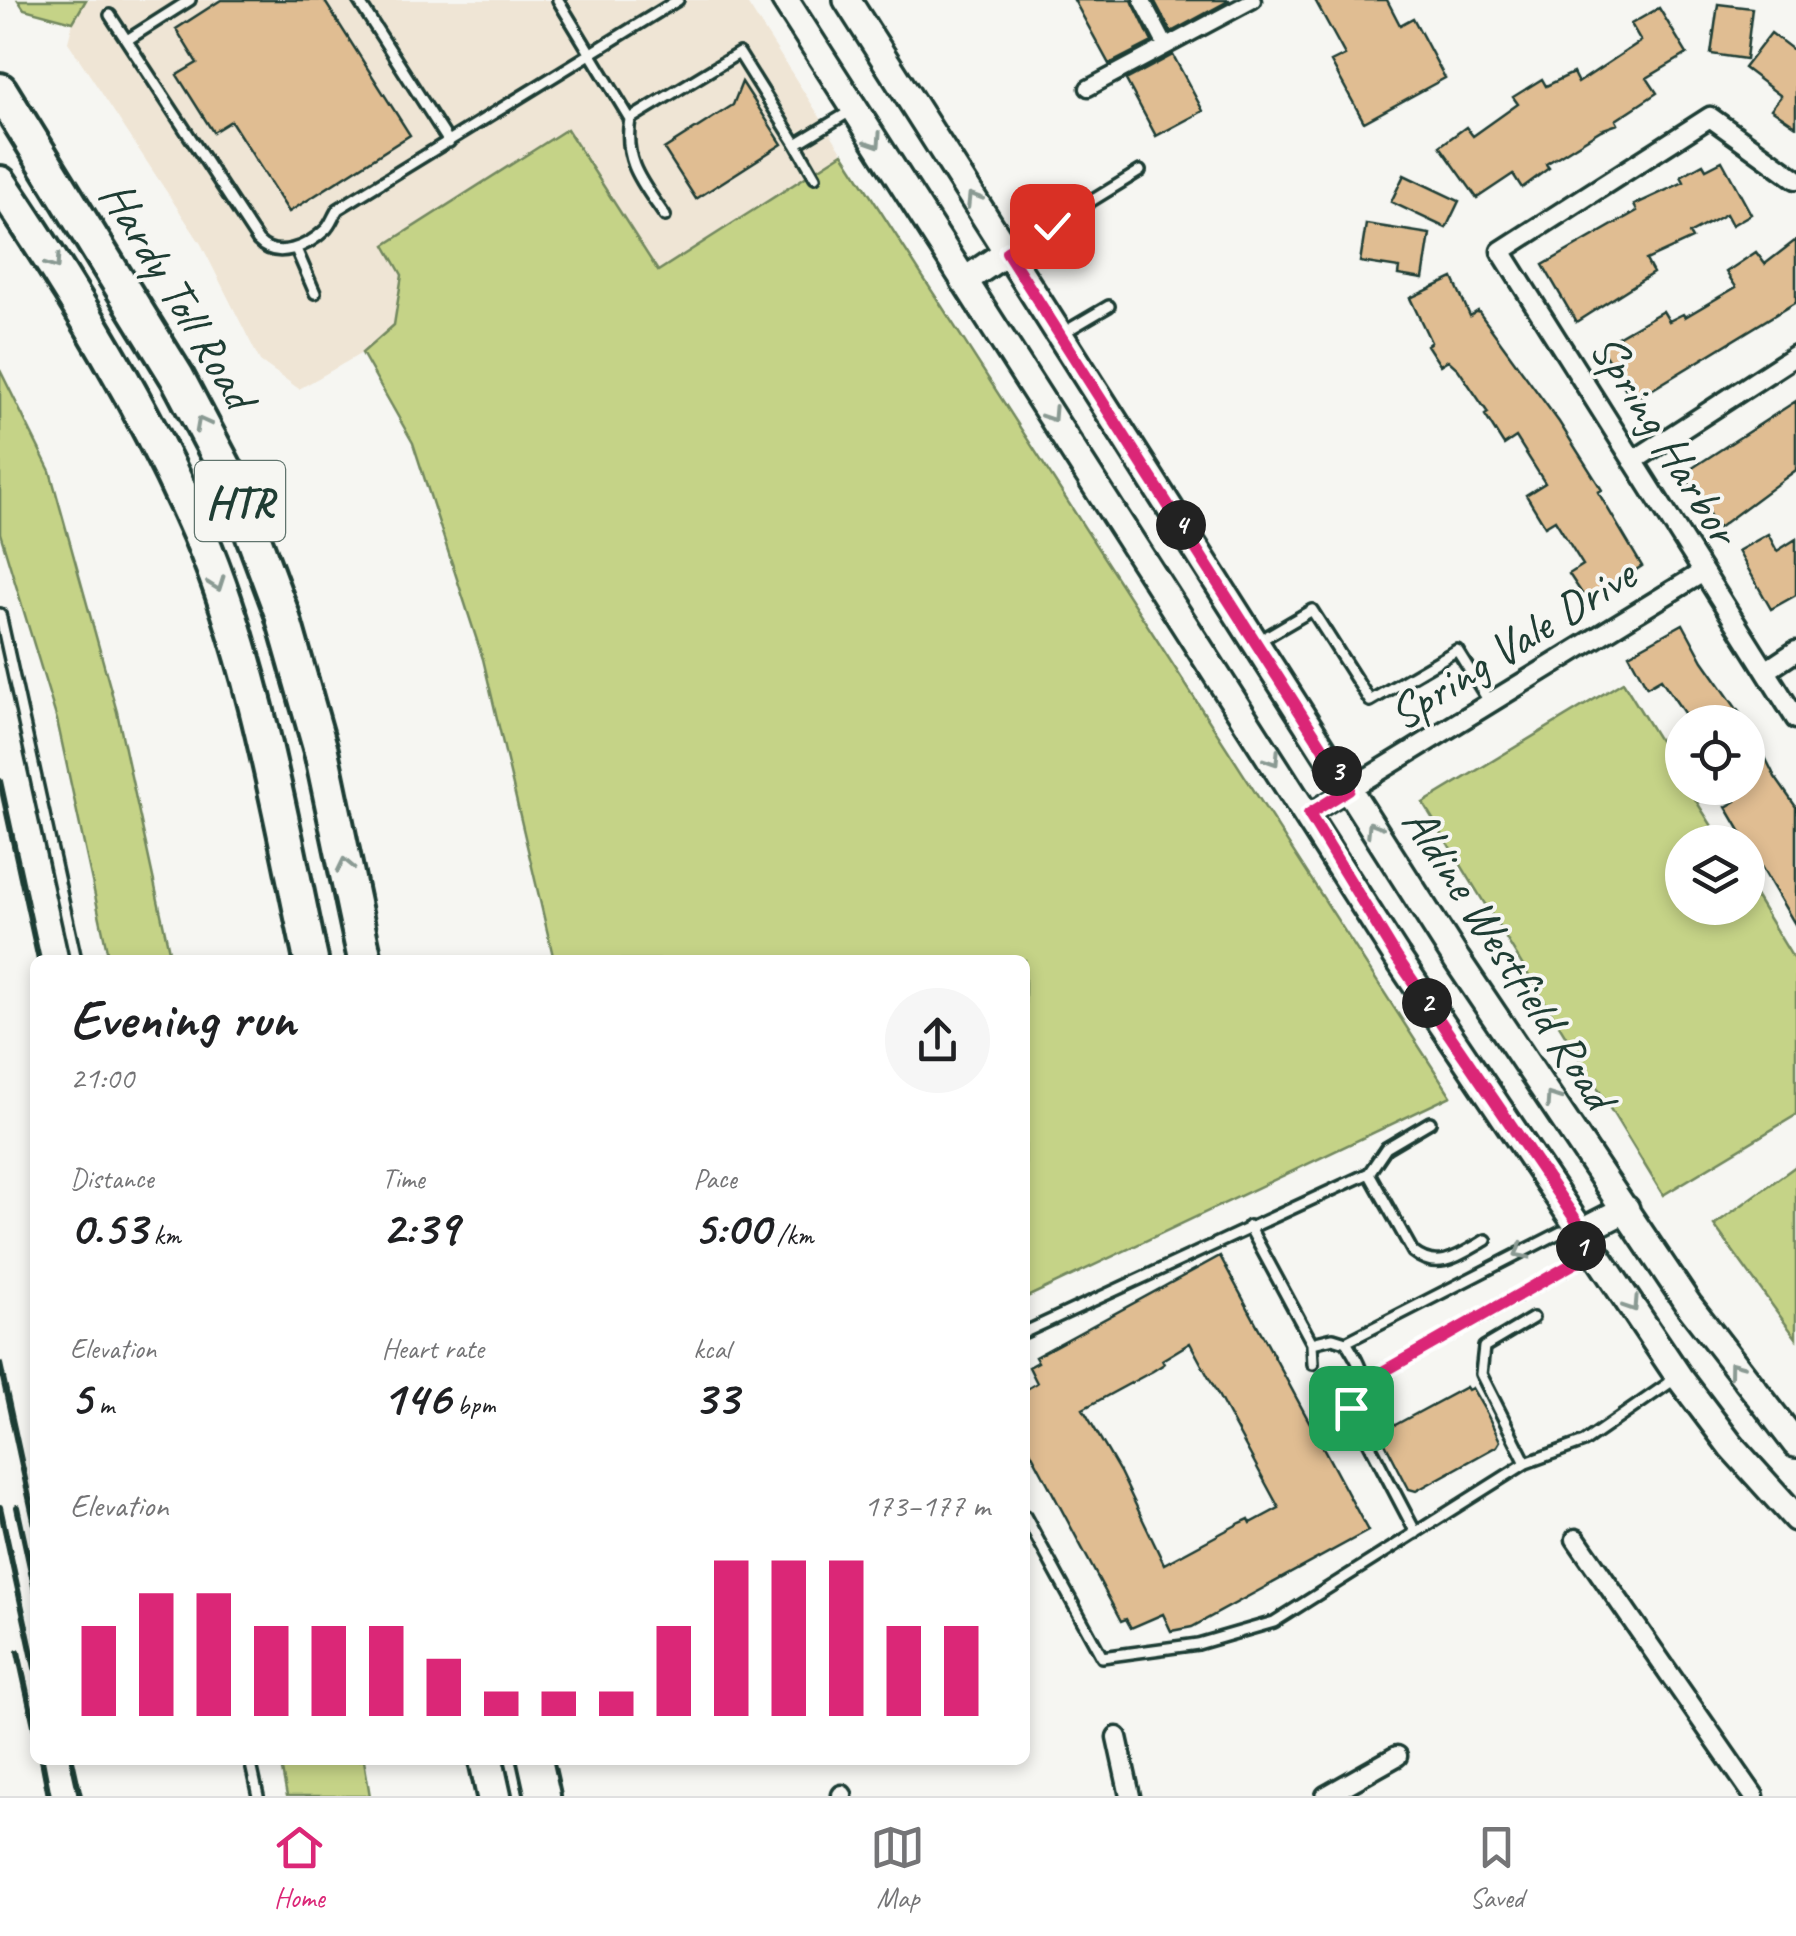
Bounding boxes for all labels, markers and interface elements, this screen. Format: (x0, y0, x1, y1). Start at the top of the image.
one-way arrow (863, 131, 882, 149)
street label: Hardy Toll Road (87, 170, 273, 425)
pin (1010, 184, 1095, 269)
one-way arrow (967, 192, 986, 210)
icon: check (1025, 199, 1080, 254)
one-way arrow (42, 253, 61, 271)
street label: Spring Harbor (1577, 322, 1756, 559)
one-way arrow (1038, 404, 1057, 422)
one-way arrow (195, 417, 214, 435)
road number: HTR (195, 461, 285, 541)
pin: 4 (1156, 500, 1206, 550)
text: 4 (1175, 507, 1187, 542)
street label: Spring Vale Drive (1377, 543, 1649, 743)
one-way arrow (205, 574, 226, 591)
map controls (1665, 705, 1765, 925)
button: locate (1665, 705, 1765, 805)
pin: 3 (1312, 746, 1362, 796)
one-way arrow (1260, 748, 1279, 766)
text: 3 (1331, 753, 1343, 788)
street label: Aldine Westfield Road (1389, 795, 1633, 1126)
one-way arrow (1367, 821, 1386, 839)
button: layers (1665, 825, 1765, 925)
one-way arrow (336, 857, 357, 874)
pin: 2 (1402, 978, 1452, 1028)
text: Evening run (70, 984, 295, 1054)
text: 2 (1421, 985, 1433, 1020)
button: share (885, 988, 990, 1093)
text: 21:00 (70, 1057, 134, 1098)
one-way arrow (1546, 1092, 1564, 1111)
text: Distance (70, 1161, 154, 1196)
text: Time (382, 1161, 425, 1196)
text: Pace (693, 1161, 736, 1196)
text: 0.53 (70, 1196, 147, 1259)
text: 2:39 (382, 1196, 458, 1259)
text: 5:00 (693, 1196, 770, 1259)
text: km (147, 1217, 181, 1252)
text: /km (770, 1217, 813, 1252)
pin: 1 (1556, 1221, 1606, 1271)
text: 1 (1575, 1228, 1587, 1263)
one-way arrow (1514, 1240, 1532, 1260)
one-way arrow (1619, 1294, 1638, 1312)
text: Elevation (70, 1331, 156, 1366)
text: Heart rate (382, 1331, 484, 1366)
text: kcal (693, 1331, 730, 1366)
one-way arrow (1729, 1361, 1746, 1379)
text: 5 (70, 1366, 92, 1429)
text: 146 (382, 1366, 450, 1429)
text: 33 (693, 1366, 738, 1429)
pin (1309, 1366, 1394, 1451)
icon: arrive (1324, 1381, 1379, 1436)
text: m (92, 1387, 114, 1422)
text: bpm (450, 1387, 495, 1422)
text: Elevation (70, 1485, 168, 1526)
text: 173–177 m (864, 1485, 990, 1526)
tab: Home (272, 1820, 327, 1915)
tab: Map (870, 1820, 925, 1915)
tab: Saved (1469, 1820, 1524, 1915)

